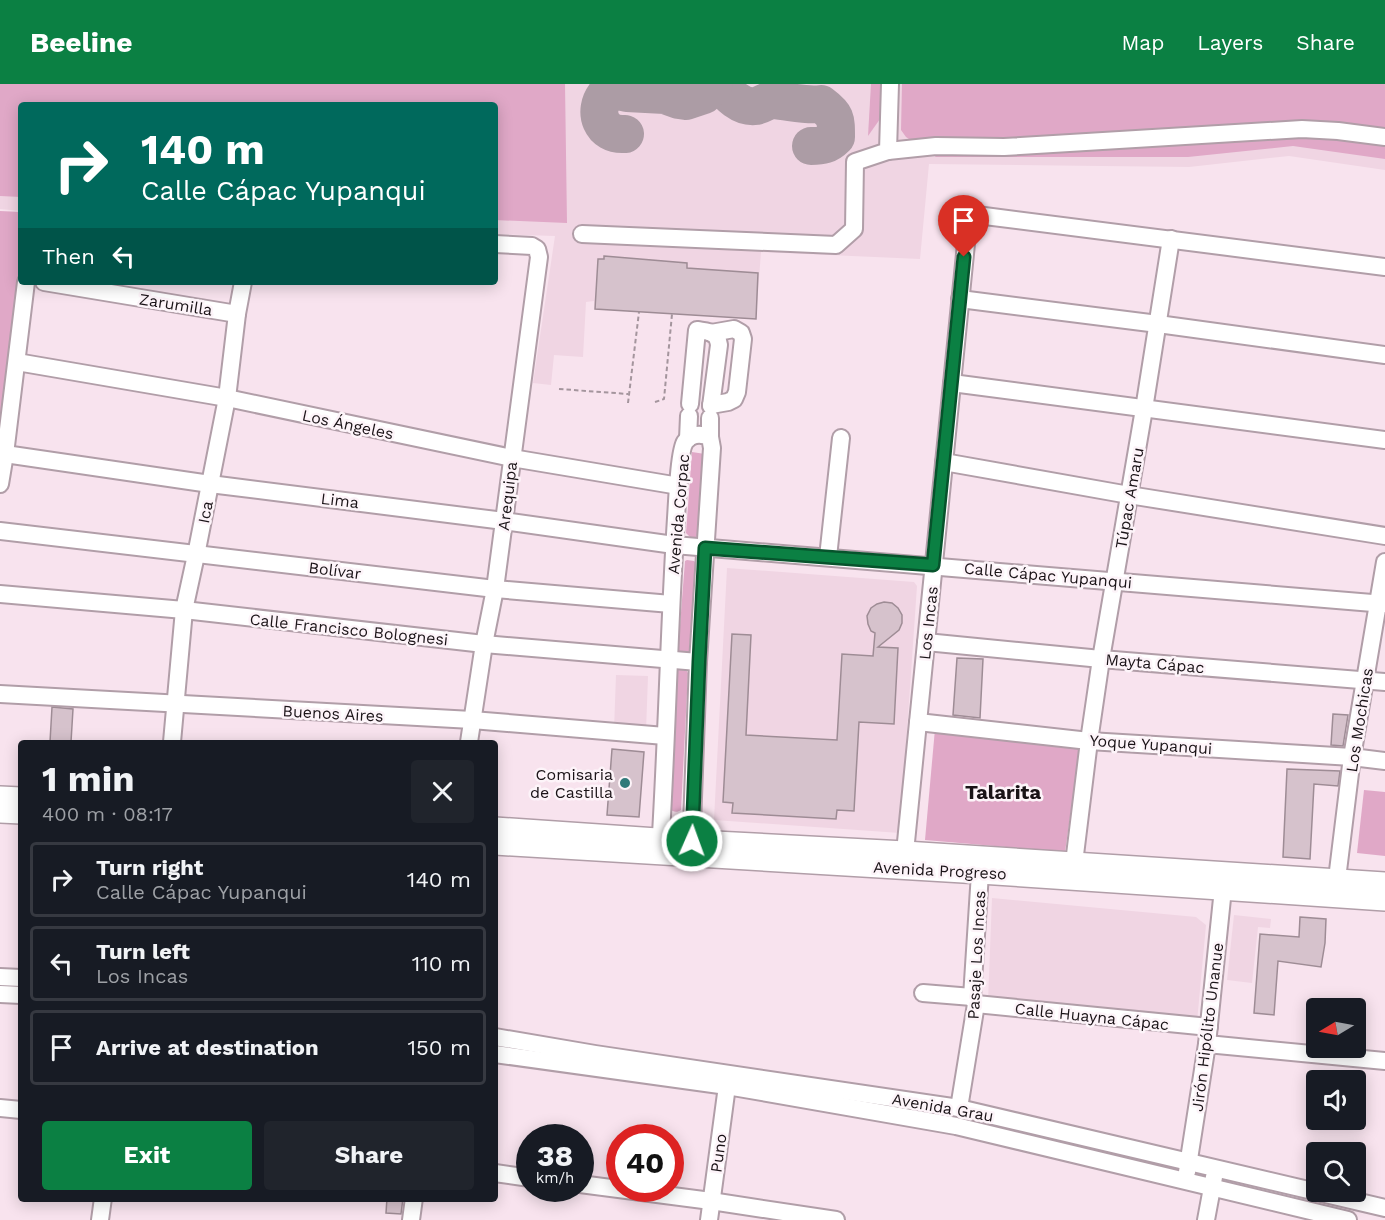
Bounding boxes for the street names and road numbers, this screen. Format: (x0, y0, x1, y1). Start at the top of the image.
street label: Zarumilla (138, 289, 214, 320)
street label: Los Ángeles (300, 406, 395, 443)
street label: Túpac Amaru (1111, 446, 1148, 550)
street label: Avenida Corpac (664, 453, 693, 575)
street label: Arequipa (494, 461, 521, 532)
street label: Lima (320, 489, 360, 512)
street label: Ica (194, 499, 217, 525)
street label: Bolívar (308, 558, 363, 583)
street label: Calle Cápac Yupanqui (963, 559, 1133, 592)
street label: Los Incas (915, 585, 942, 661)
street label: Calle Francisco Bolognesi (249, 610, 449, 649)
street label: Mayta Cápac (1105, 650, 1205, 677)
street label: Los Mochicas (1342, 666, 1377, 774)
street label: Buenos Aires (282, 701, 384, 726)
street label: Yoque Yupanqui (1089, 731, 1213, 758)
street label: Avenida Progreso (873, 858, 1007, 883)
street label: Pasaje Los Incas (964, 890, 989, 1020)
street label: Jirón Hipólito Unanue (1188, 941, 1227, 1113)
street label: Calle Huayna Cápac (1014, 999, 1170, 1034)
street label: Avenida Grau (891, 1089, 995, 1126)
street label: Puno (706, 1132, 731, 1174)

